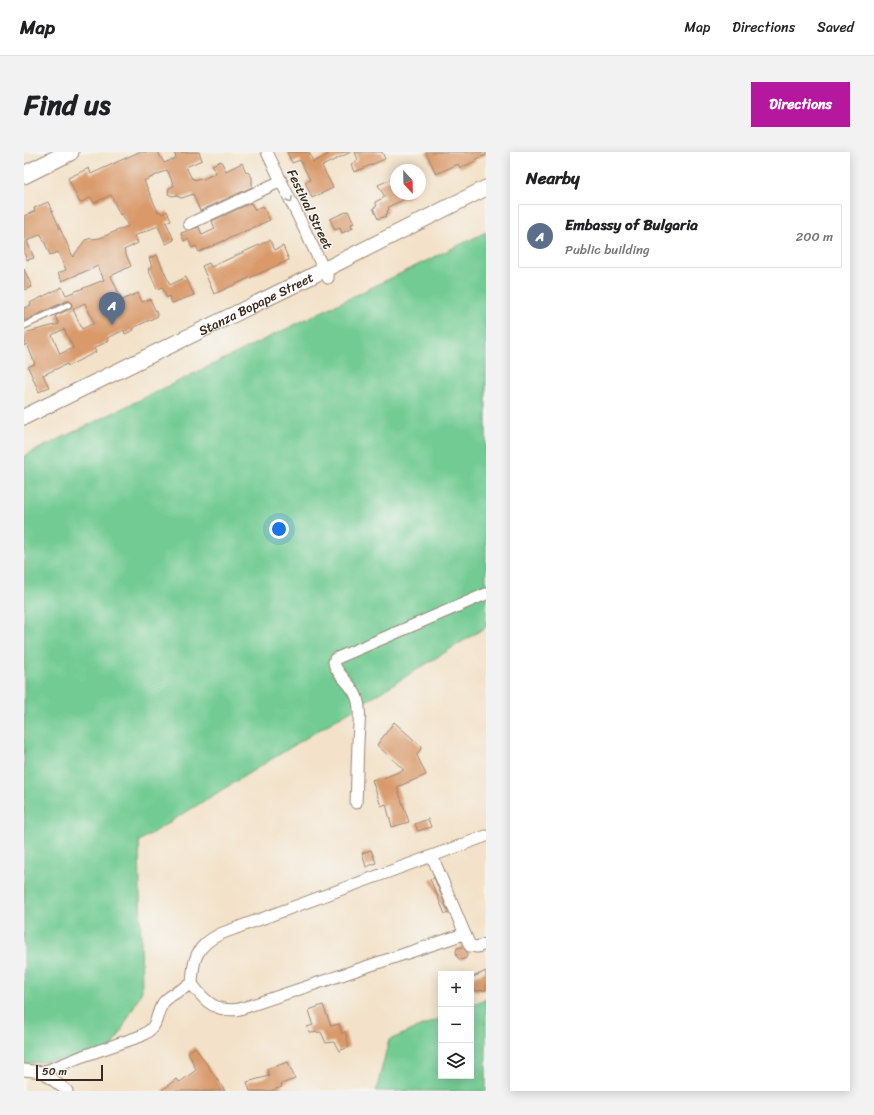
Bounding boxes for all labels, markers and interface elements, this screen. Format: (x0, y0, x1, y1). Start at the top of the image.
text: Map (20, 11, 55, 44)
text: Map (684, 15, 710, 40)
text: Directions (732, 15, 795, 40)
text: Saved (817, 15, 854, 40)
text: Find us (24, 80, 111, 129)
button: Directions (751, 82, 850, 127)
text: Nearby (526, 163, 580, 193)
north arrow (390, 164, 426, 200)
street label: Festival Street (281, 165, 340, 253)
one-way arrow (285, 195, 293, 203)
text: Embassy of Bulgaria (565, 212, 698, 238)
text: A (536, 225, 544, 248)
text: 200 m (796, 225, 833, 248)
text: Public building (565, 238, 650, 261)
street label: Stanza Bopape Street (194, 265, 318, 342)
pin: A (99, 292, 125, 325)
your location (269, 519, 289, 539)
map controls (438, 971, 474, 1079)
button: + (438, 971, 474, 1007)
button: − (438, 1007, 474, 1043)
button: layers (438, 1043, 474, 1079)
text: 50 m (42, 1062, 67, 1081)
scale bar (36, 1063, 103, 1082)

